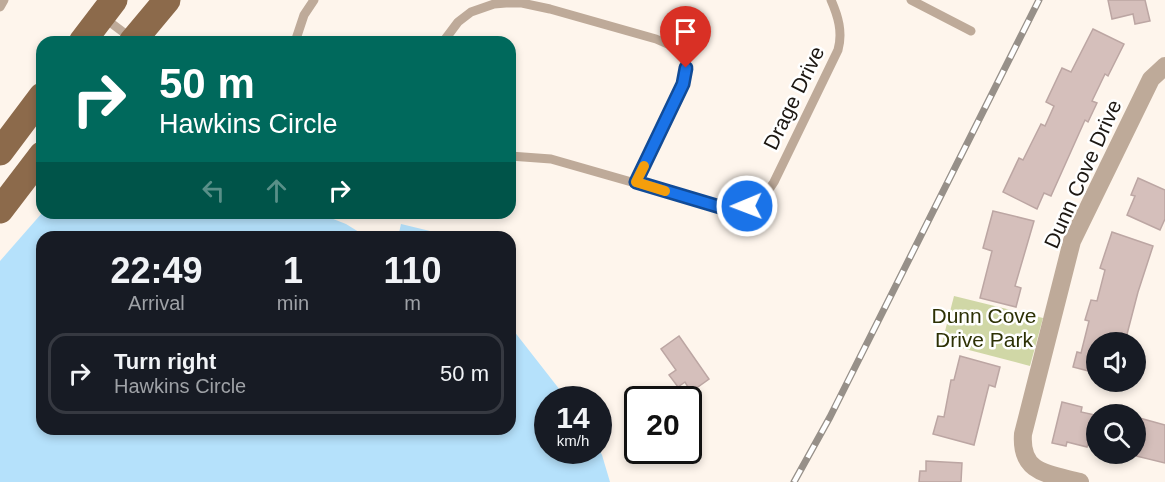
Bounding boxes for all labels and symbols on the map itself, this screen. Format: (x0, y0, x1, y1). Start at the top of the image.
pin (660, 6, 711, 68)
street label: Drage Drive (759, 42, 828, 153)
street label: Dunn Cove Drive (1040, 96, 1126, 252)
position arrow (715, 174, 779, 238)
park label: Dunn Cove Drive Park (931, 304, 1037, 351)
speed limit sign: 20 (624, 386, 702, 464)

